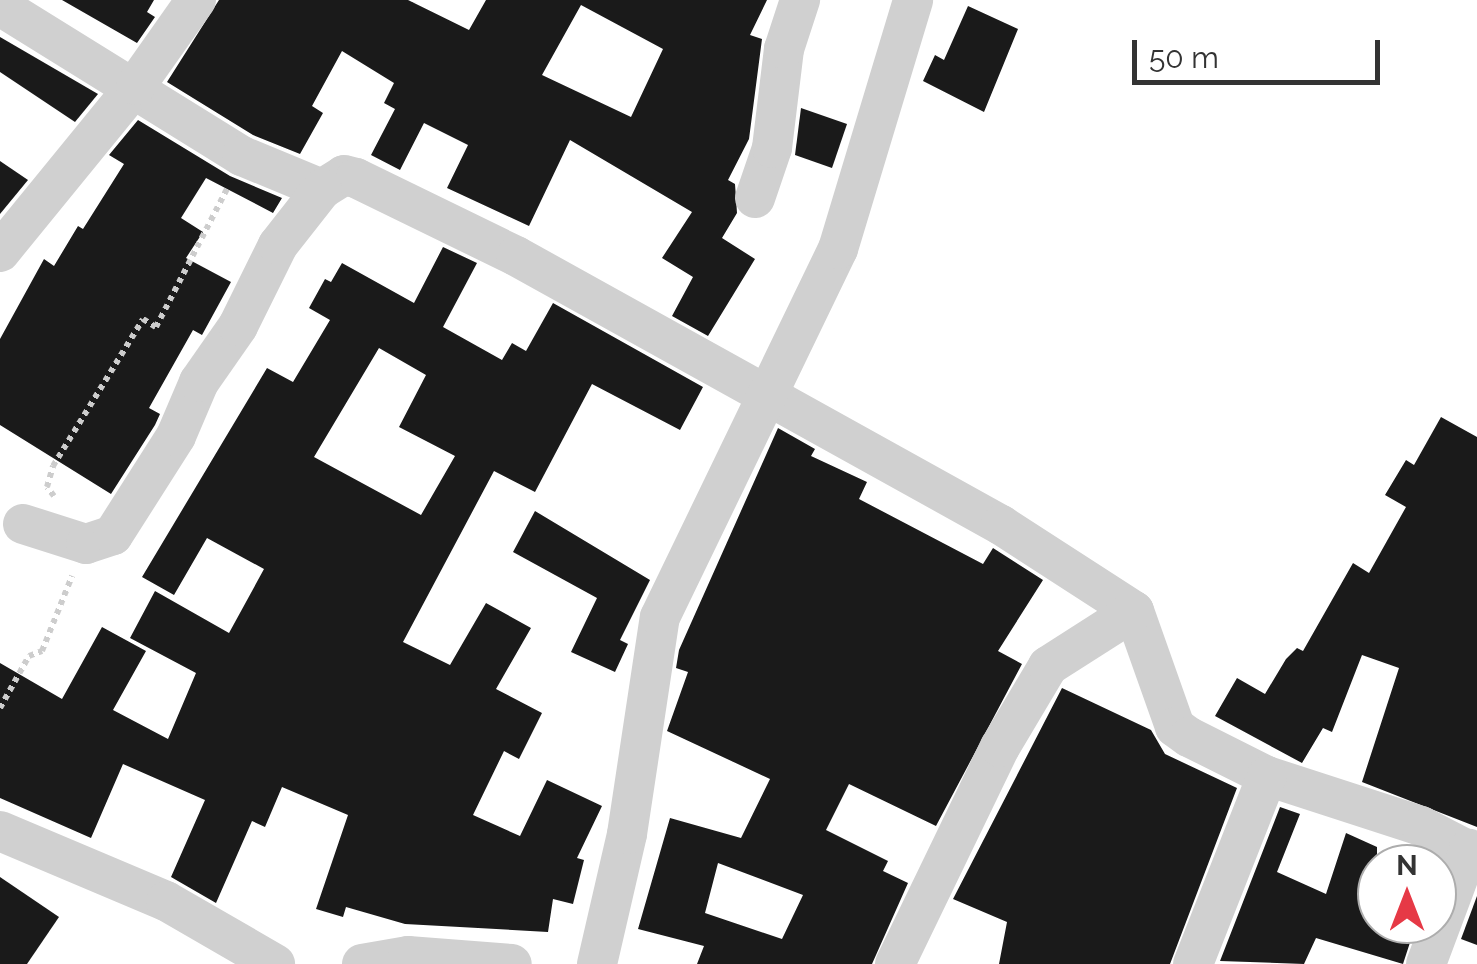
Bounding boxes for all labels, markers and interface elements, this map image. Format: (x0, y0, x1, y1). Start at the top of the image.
scale bar (1137, 20, 1384, 82)
text: 50 m (1149, 40, 1219, 75)
north arrow (1357, 844, 1457, 944)
text: N (1396, 849, 1418, 882)

